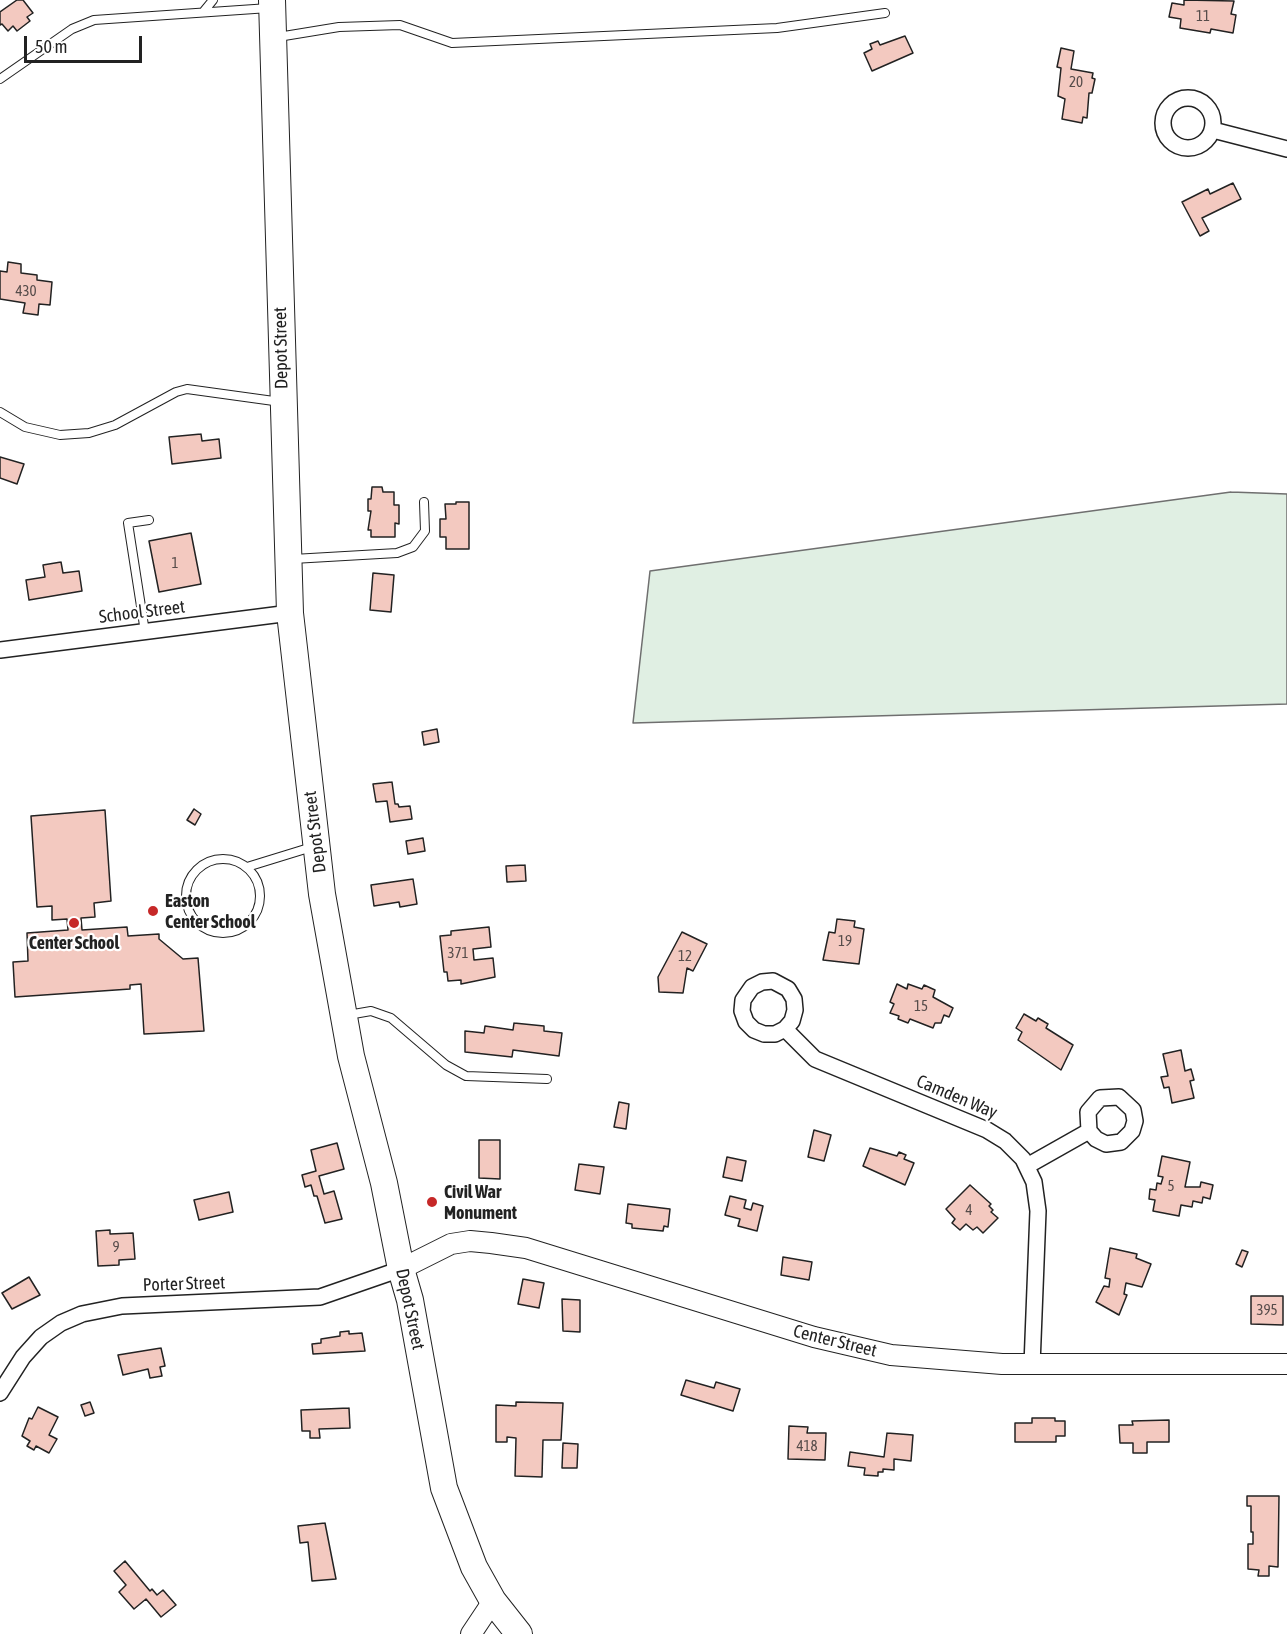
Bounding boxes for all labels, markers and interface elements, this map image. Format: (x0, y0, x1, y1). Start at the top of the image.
house number: 11 (1196, 7, 1210, 25)
scale bar (27, 24, 146, 62)
text: 50 m (35, 36, 67, 57)
house number: 20 (1069, 73, 1083, 91)
house number: 430 (15, 282, 37, 300)
street label: Depot Street (269, 307, 293, 389)
house number: 1 (171, 554, 179, 572)
street label: School Street (98, 596, 186, 628)
street label: Depot Street (299, 790, 331, 874)
place label: Easton Center School (165, 890, 256, 932)
marker: Easton Center School (146, 904, 160, 918)
marker: Center School (67, 916, 81, 930)
place label: Center School (29, 932, 119, 954)
house number: 19 (838, 932, 852, 950)
house number: 371 (447, 944, 469, 962)
house number: 12 (678, 947, 692, 965)
house number: 15 (914, 997, 928, 1015)
street label: Camden Way (913, 1070, 1001, 1124)
house number: 5 (1167, 1177, 1175, 1195)
place label: Civil War Monument (444, 1181, 517, 1224)
marker: Civil War Monument (425, 1195, 439, 1209)
house number: 4 (965, 1201, 973, 1219)
house number: 9 (112, 1238, 120, 1256)
street label: Depot Street (391, 1266, 429, 1352)
street label: Porter Street (142, 1272, 226, 1296)
house number: 395 (1256, 1301, 1278, 1319)
street label: Center Street (791, 1320, 879, 1362)
house number: 418 (796, 1437, 818, 1455)

